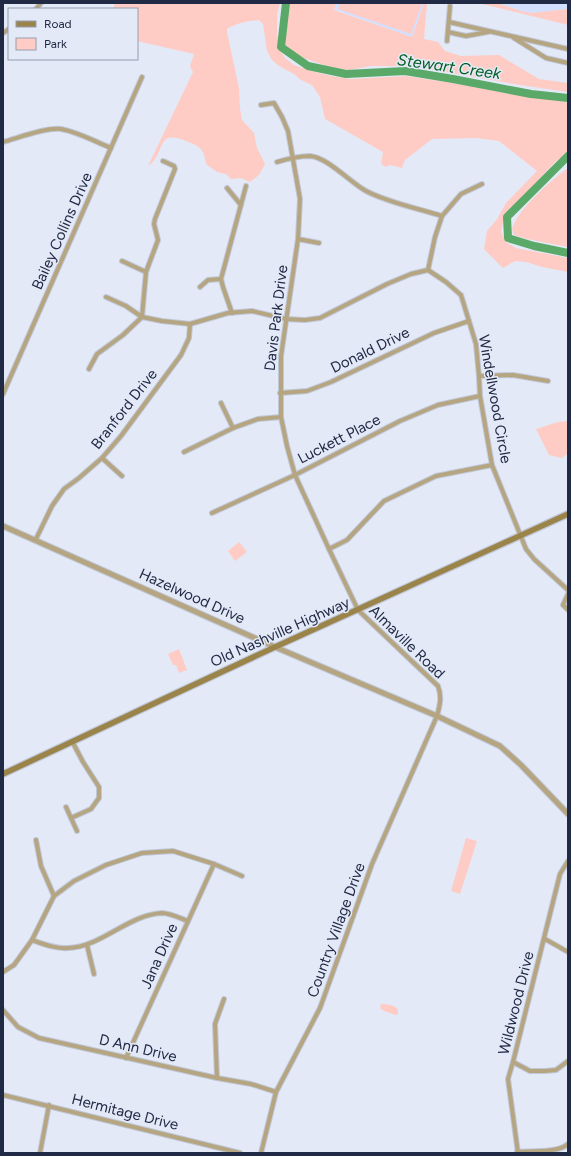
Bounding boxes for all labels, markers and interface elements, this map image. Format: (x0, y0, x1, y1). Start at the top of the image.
legend (8, 8, 138, 60)
text: Road (44, 17, 72, 31)
text: Park (44, 37, 67, 51)
water label: Stewart Creek (396, 50, 503, 83)
street label: Bailey Collins Drive (28, 170, 96, 292)
street label: Davis Park Drive (261, 264, 291, 372)
street label: Donald Drive (328, 323, 412, 377)
street label: Windellwood Circle (475, 333, 515, 465)
street label: Branford Drive (87, 365, 161, 453)
street label: Luckett Place (295, 410, 383, 468)
street label: Hazelwood Drive (136, 565, 248, 627)
street label: Old Nashville Highway (208, 593, 353, 671)
street label: Almaville Road (365, 601, 449, 683)
street label: Country Village Drive (303, 860, 369, 1000)
street label: Jana Drive (137, 920, 181, 992)
street label: Wildwood Drive (494, 949, 538, 1057)
street label: D Ann Drive (97, 1030, 179, 1066)
street label: Hermitage Drive (70, 1090, 180, 1134)

